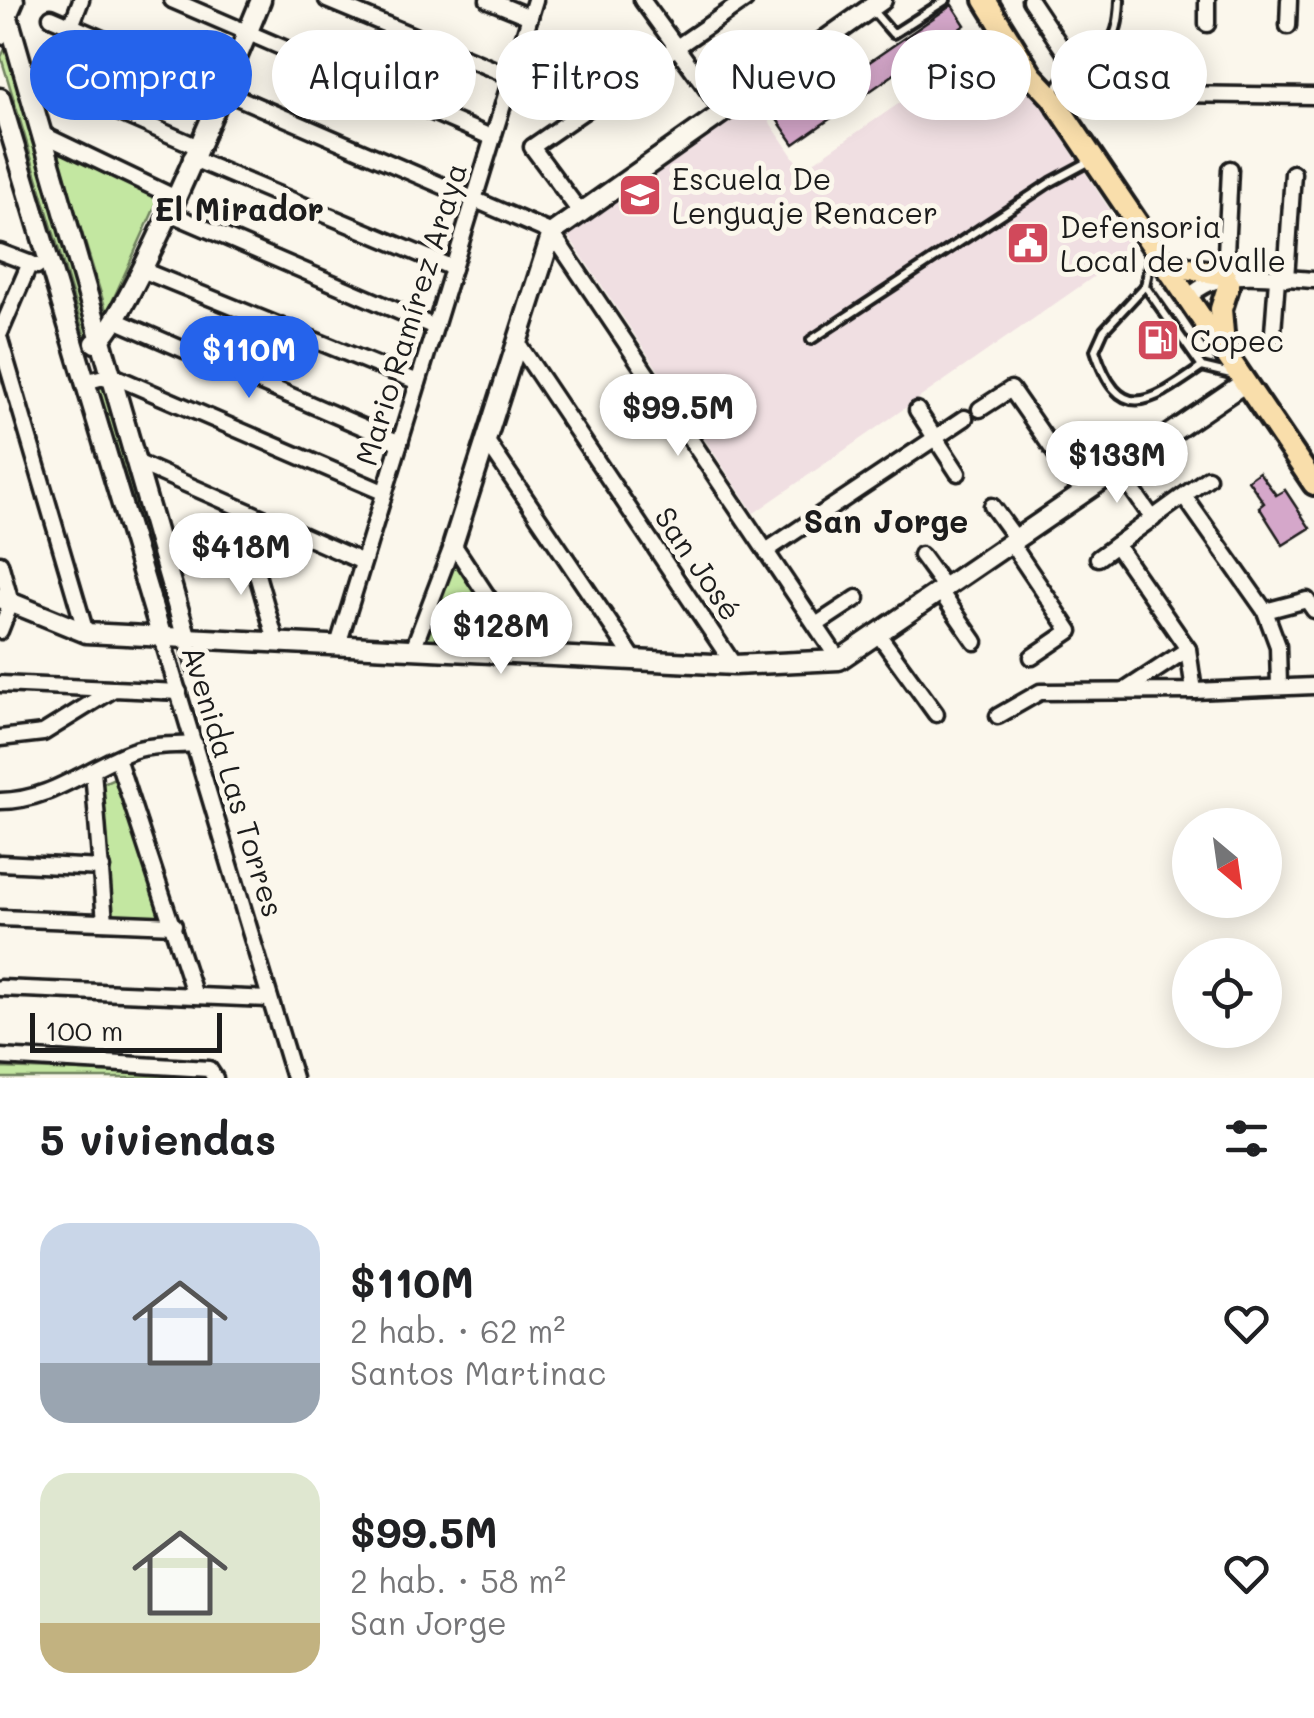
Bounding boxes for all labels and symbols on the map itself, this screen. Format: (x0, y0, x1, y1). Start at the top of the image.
street label: Mario Ramírez Araya (345, 158, 475, 470)
place label: Escuela De Lenguaje Renacer (672, 158, 938, 232)
school or university icon: Escuela De Lenguaje Renacer (617, 172, 663, 218)
district label: El Mirador (154, 187, 324, 229)
place label: Defensoria Local de Ovalle (1060, 206, 1286, 280)
public building icon: Defensoria Local de Ovalle (1005, 220, 1051, 266)
pin: $110M (179, 316, 319, 401)
fuel station icon: Copec (1135, 317, 1181, 363)
place label: Copec (1190, 320, 1284, 360)
pin: $99.5M (597, 374, 759, 459)
pin: $133M (1047, 421, 1187, 506)
street label: San José (646, 498, 752, 628)
district label: San Jorge (804, 499, 968, 541)
pin: $418M (171, 513, 311, 598)
pin: $128M (431, 592, 571, 677)
street label: Avenida Las Torres (174, 640, 294, 922)
north arrow (1172, 808, 1282, 918)
scale bar (30, 1008, 222, 1052)

